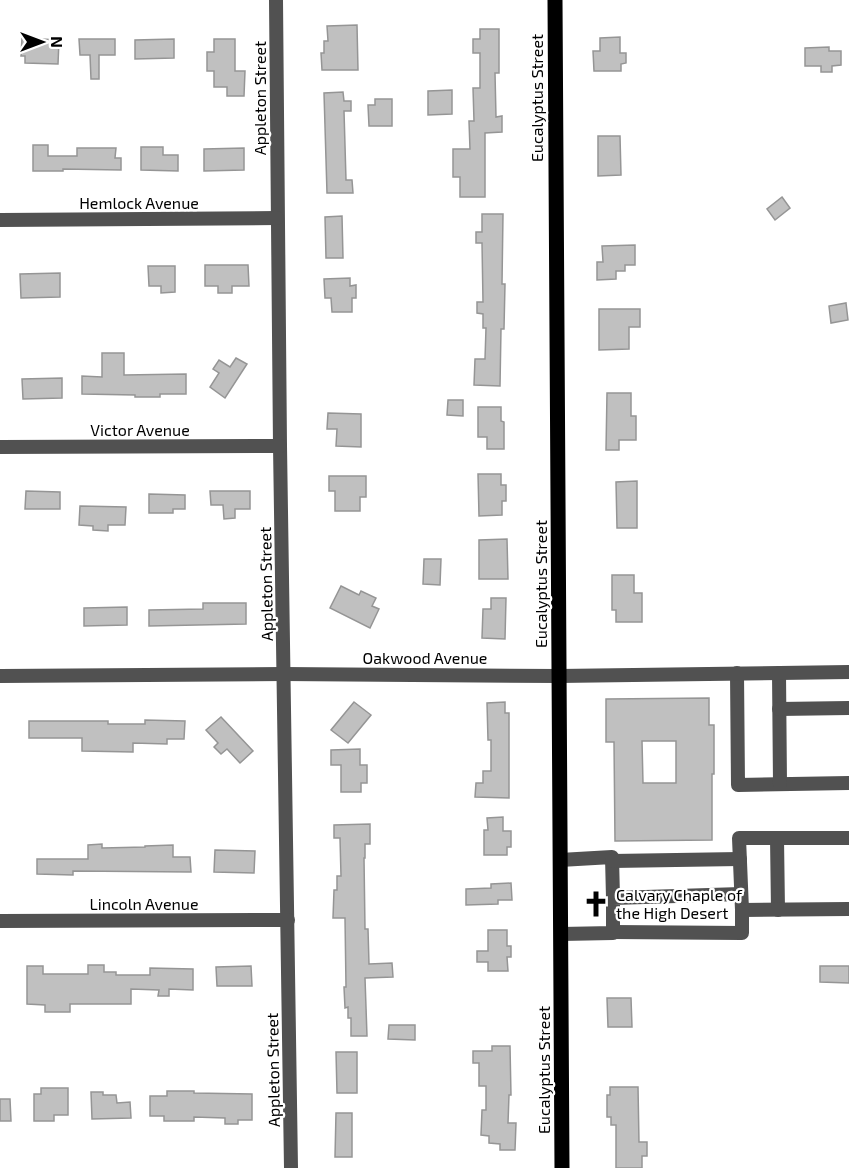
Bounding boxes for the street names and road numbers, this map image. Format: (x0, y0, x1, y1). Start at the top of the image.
street label: Eucalyptus Street (527, 34, 546, 162)
street label: Appleton Street (250, 41, 269, 155)
street label: Hemlock Avenue (79, 193, 199, 212)
street label: Victor Avenue (90, 420, 190, 439)
street label: Eucalyptus Street (531, 520, 550, 648)
street label: Appleton Street (255, 527, 276, 641)
street label: Oakwood Avenue (363, 648, 487, 667)
street label: Lincoln Avenue (89, 894, 199, 913)
street label: Eucalyptus Street (534, 1006, 553, 1134)
street label: Appleton Street (262, 1013, 283, 1127)

